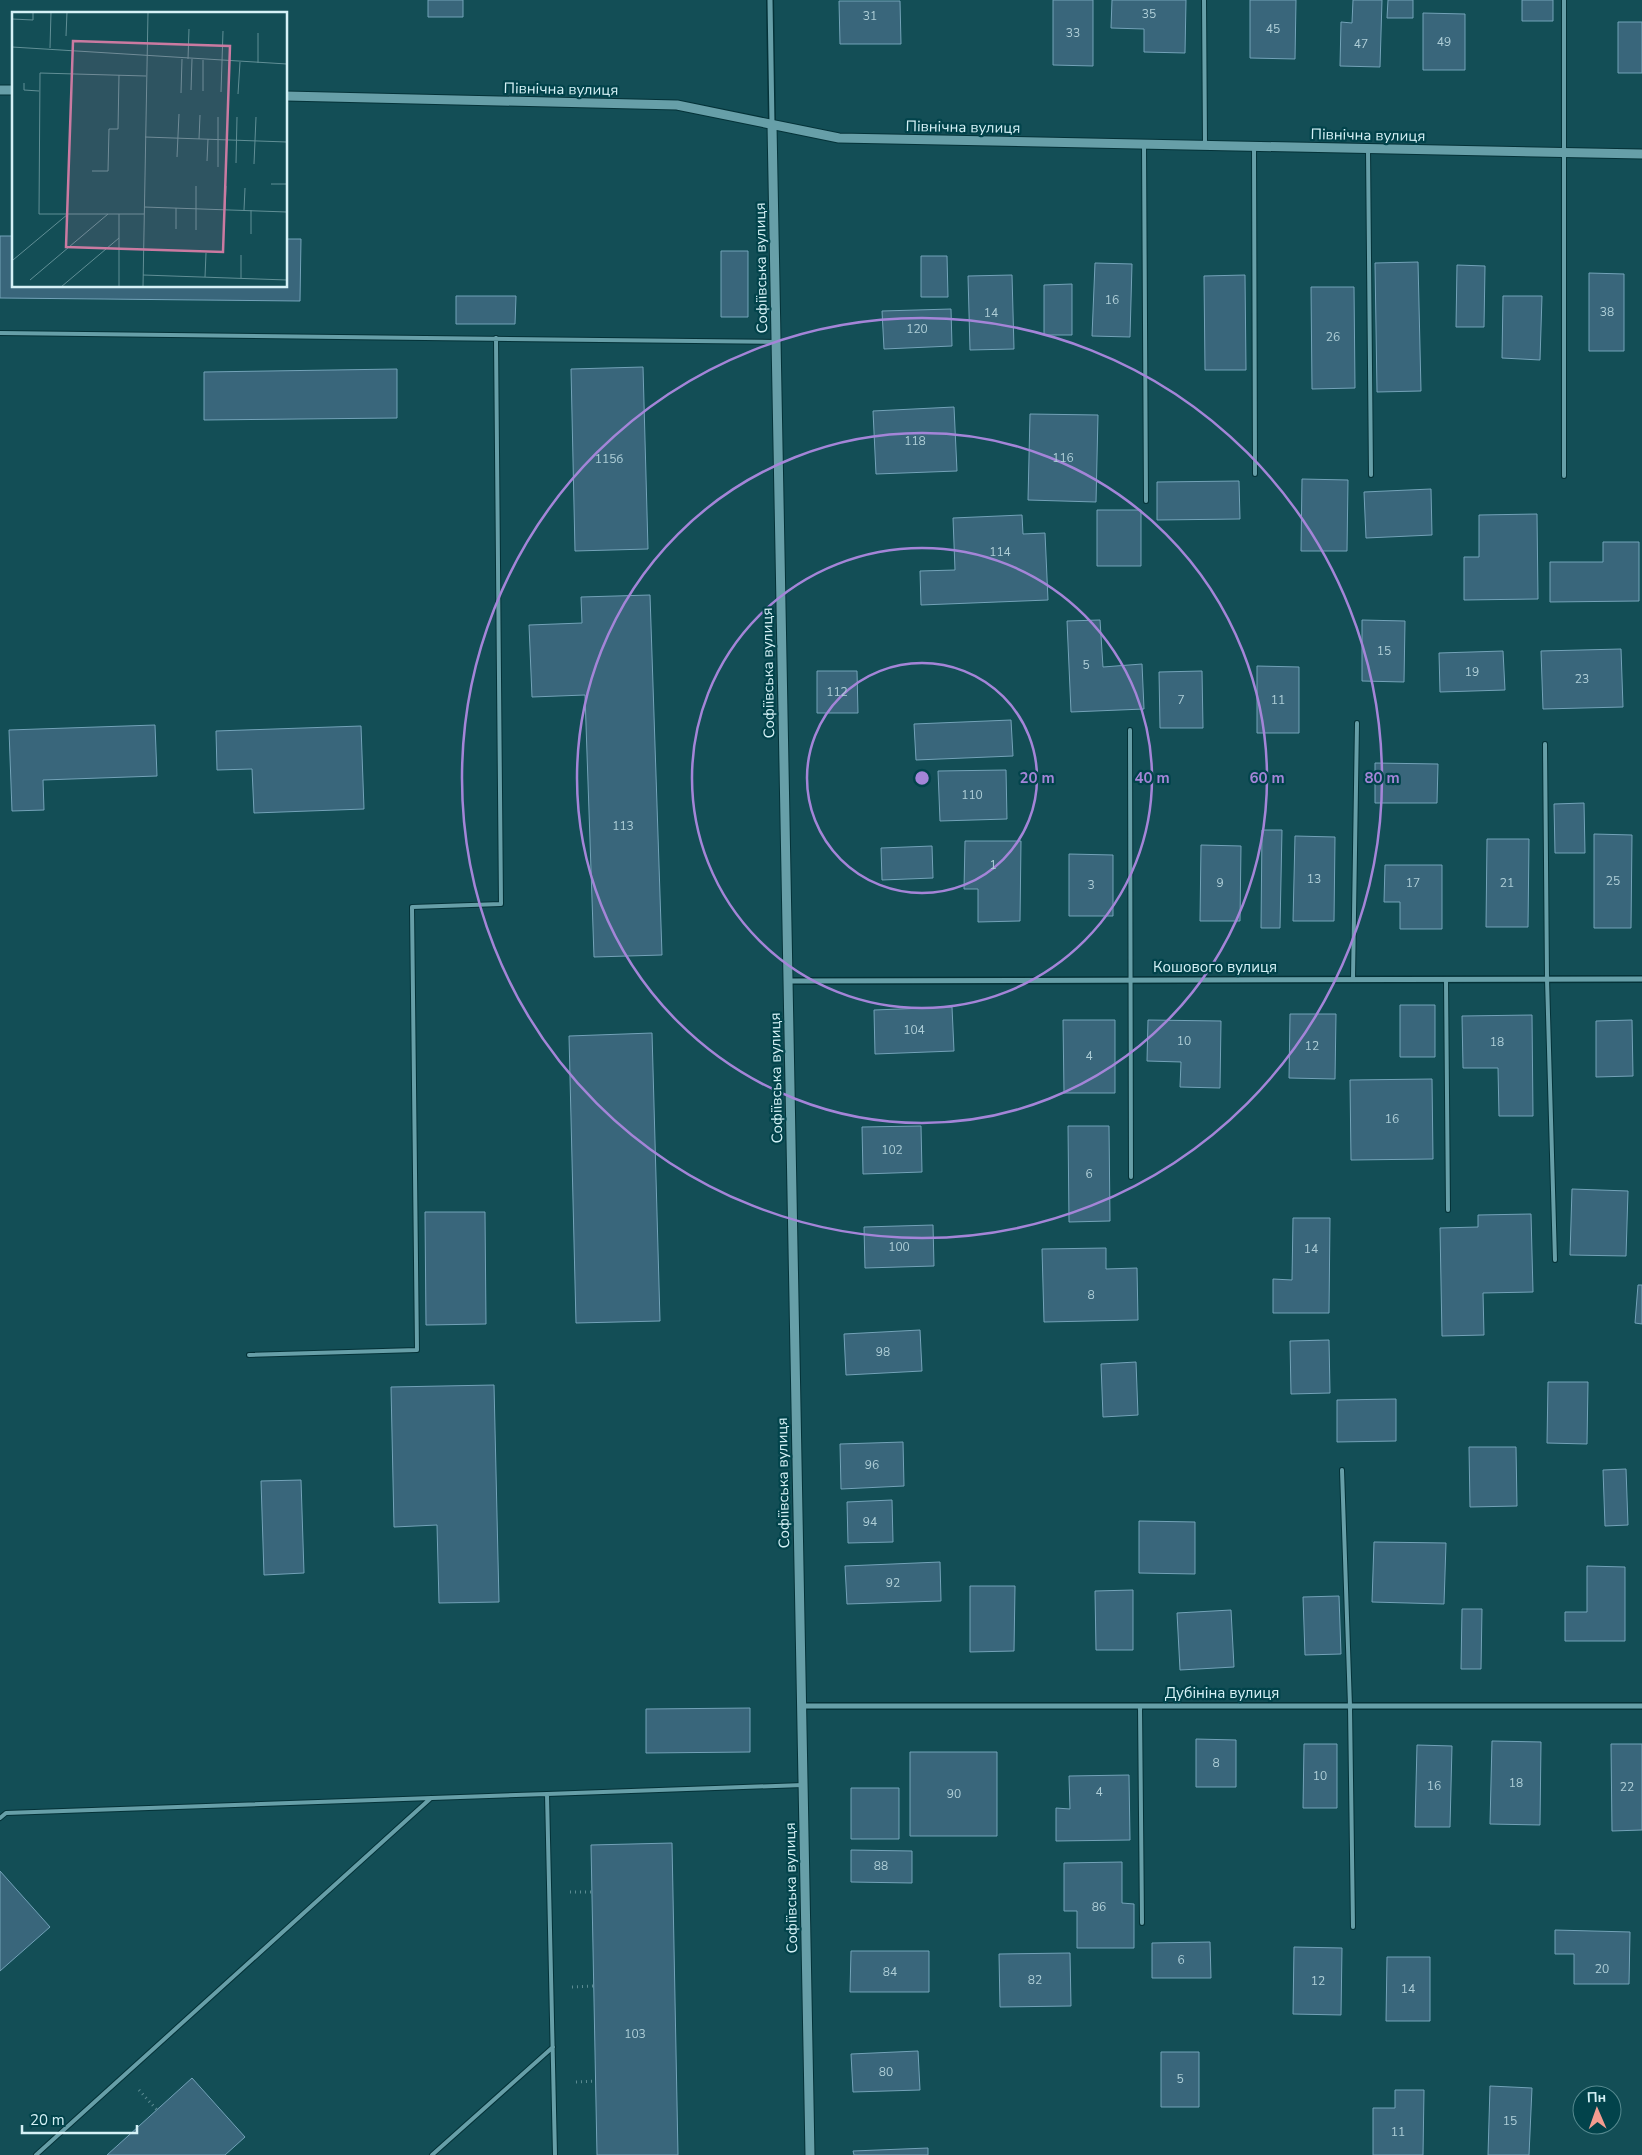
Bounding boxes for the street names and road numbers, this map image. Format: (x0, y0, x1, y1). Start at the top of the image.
street label: Північна вулиця (503, 78, 619, 100)
street label: Північна вулиця (905, 116, 1021, 138)
street label: Північна вулиця (1310, 124, 1426, 146)
street label: Софіївська вулиця (750, 202, 772, 334)
street label: Софіївська вулиця (757, 607, 779, 739)
street label: Кошового вулиця (1153, 957, 1277, 977)
street label: Софіївська вулиця (765, 1012, 787, 1144)
street label: Софіївська вулиця (772, 1417, 794, 1549)
street label: Дубініна вулиця (1165, 1683, 1279, 1703)
street label: Софіївська вулиця (780, 1822, 802, 1954)

